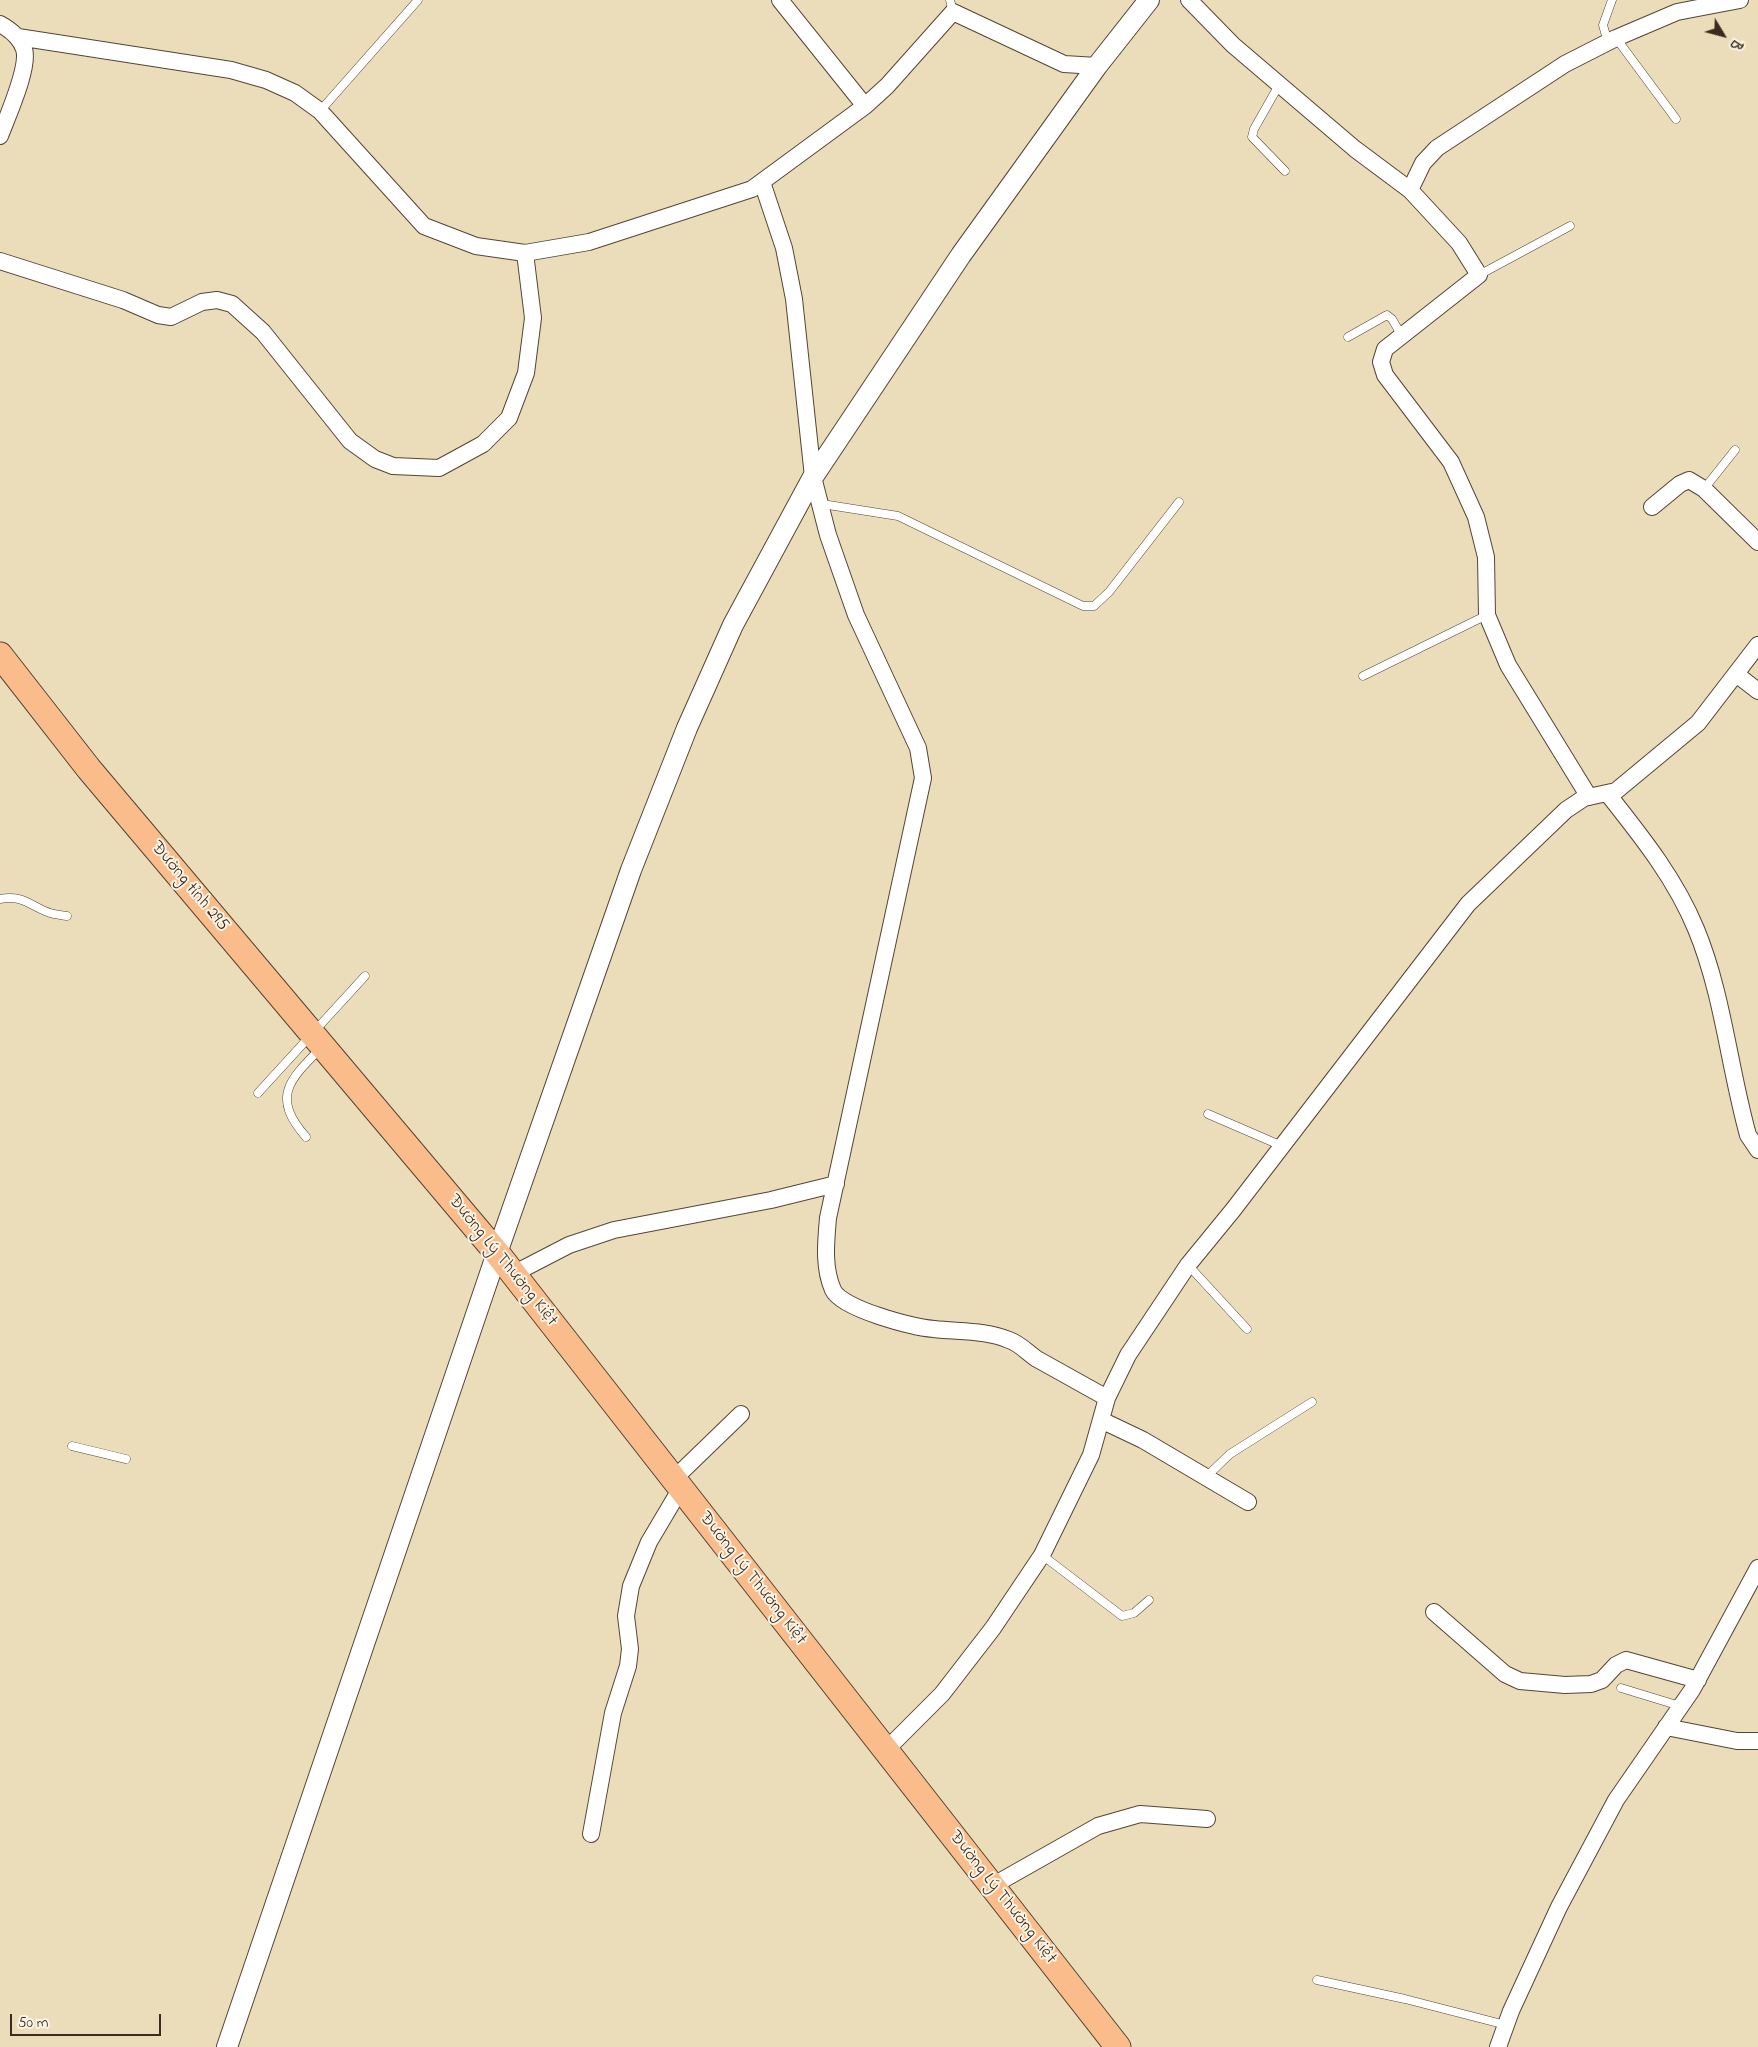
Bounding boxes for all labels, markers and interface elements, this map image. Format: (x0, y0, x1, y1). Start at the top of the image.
north arrow (1698, 10, 1748, 60)
text: B (1724, 34, 1747, 54)
street label: Đường tỉnh 295 (145, 838, 233, 936)
street label: Đường Lý Thường Kiệt (442, 1191, 562, 1331)
street label: Đường Lý Thường Kiệt (693, 1508, 811, 1650)
street label: Đường Lý Thường Kiệt (943, 1827, 1061, 1969)
scale bar (12, 2004, 164, 2036)
text: 50 m (18, 2012, 48, 2034)

